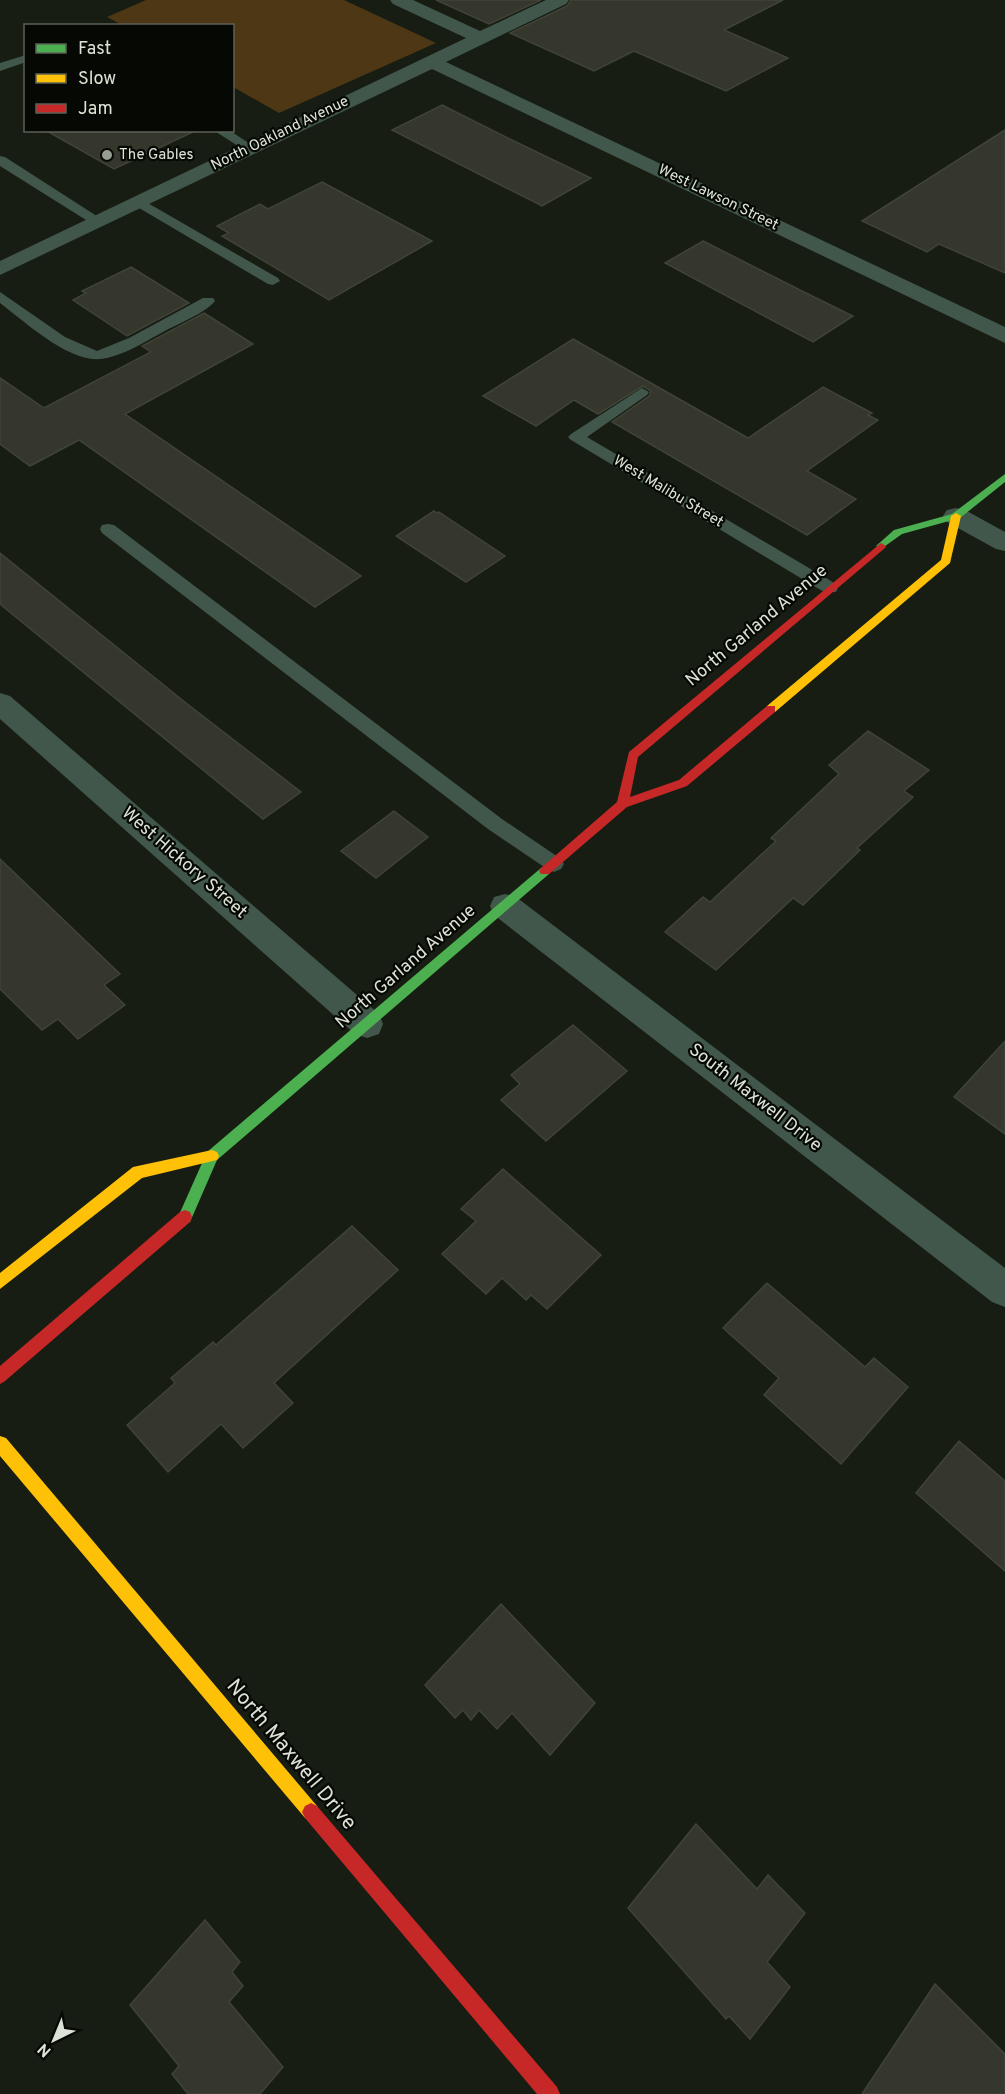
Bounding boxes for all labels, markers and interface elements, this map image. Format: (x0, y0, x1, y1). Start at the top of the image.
legend (24, 24, 234, 132)
text: Fast (78, 38, 111, 61)
text: Slow (78, 68, 116, 91)
street label: North Oakland Avenue (208, 92, 352, 176)
text: Jam (78, 98, 113, 121)
place label: The Gables (119, 146, 194, 165)
marker: The Gables (100, 148, 114, 162)
street label: West Lawson Street (655, 161, 781, 235)
street label: West Malibu Street (609, 452, 727, 532)
street label: North Garland Avenue (681, 560, 833, 692)
street label: West Hickory Street (116, 802, 252, 924)
street label: North Garland Avenue (331, 900, 481, 1034)
street label: South Maxwell Drive (684, 1039, 826, 1157)
street label: North Maxwell Drive (220, 1674, 362, 1836)
north arrow (24, 2010, 84, 2070)
text: N (34, 2038, 56, 2061)

